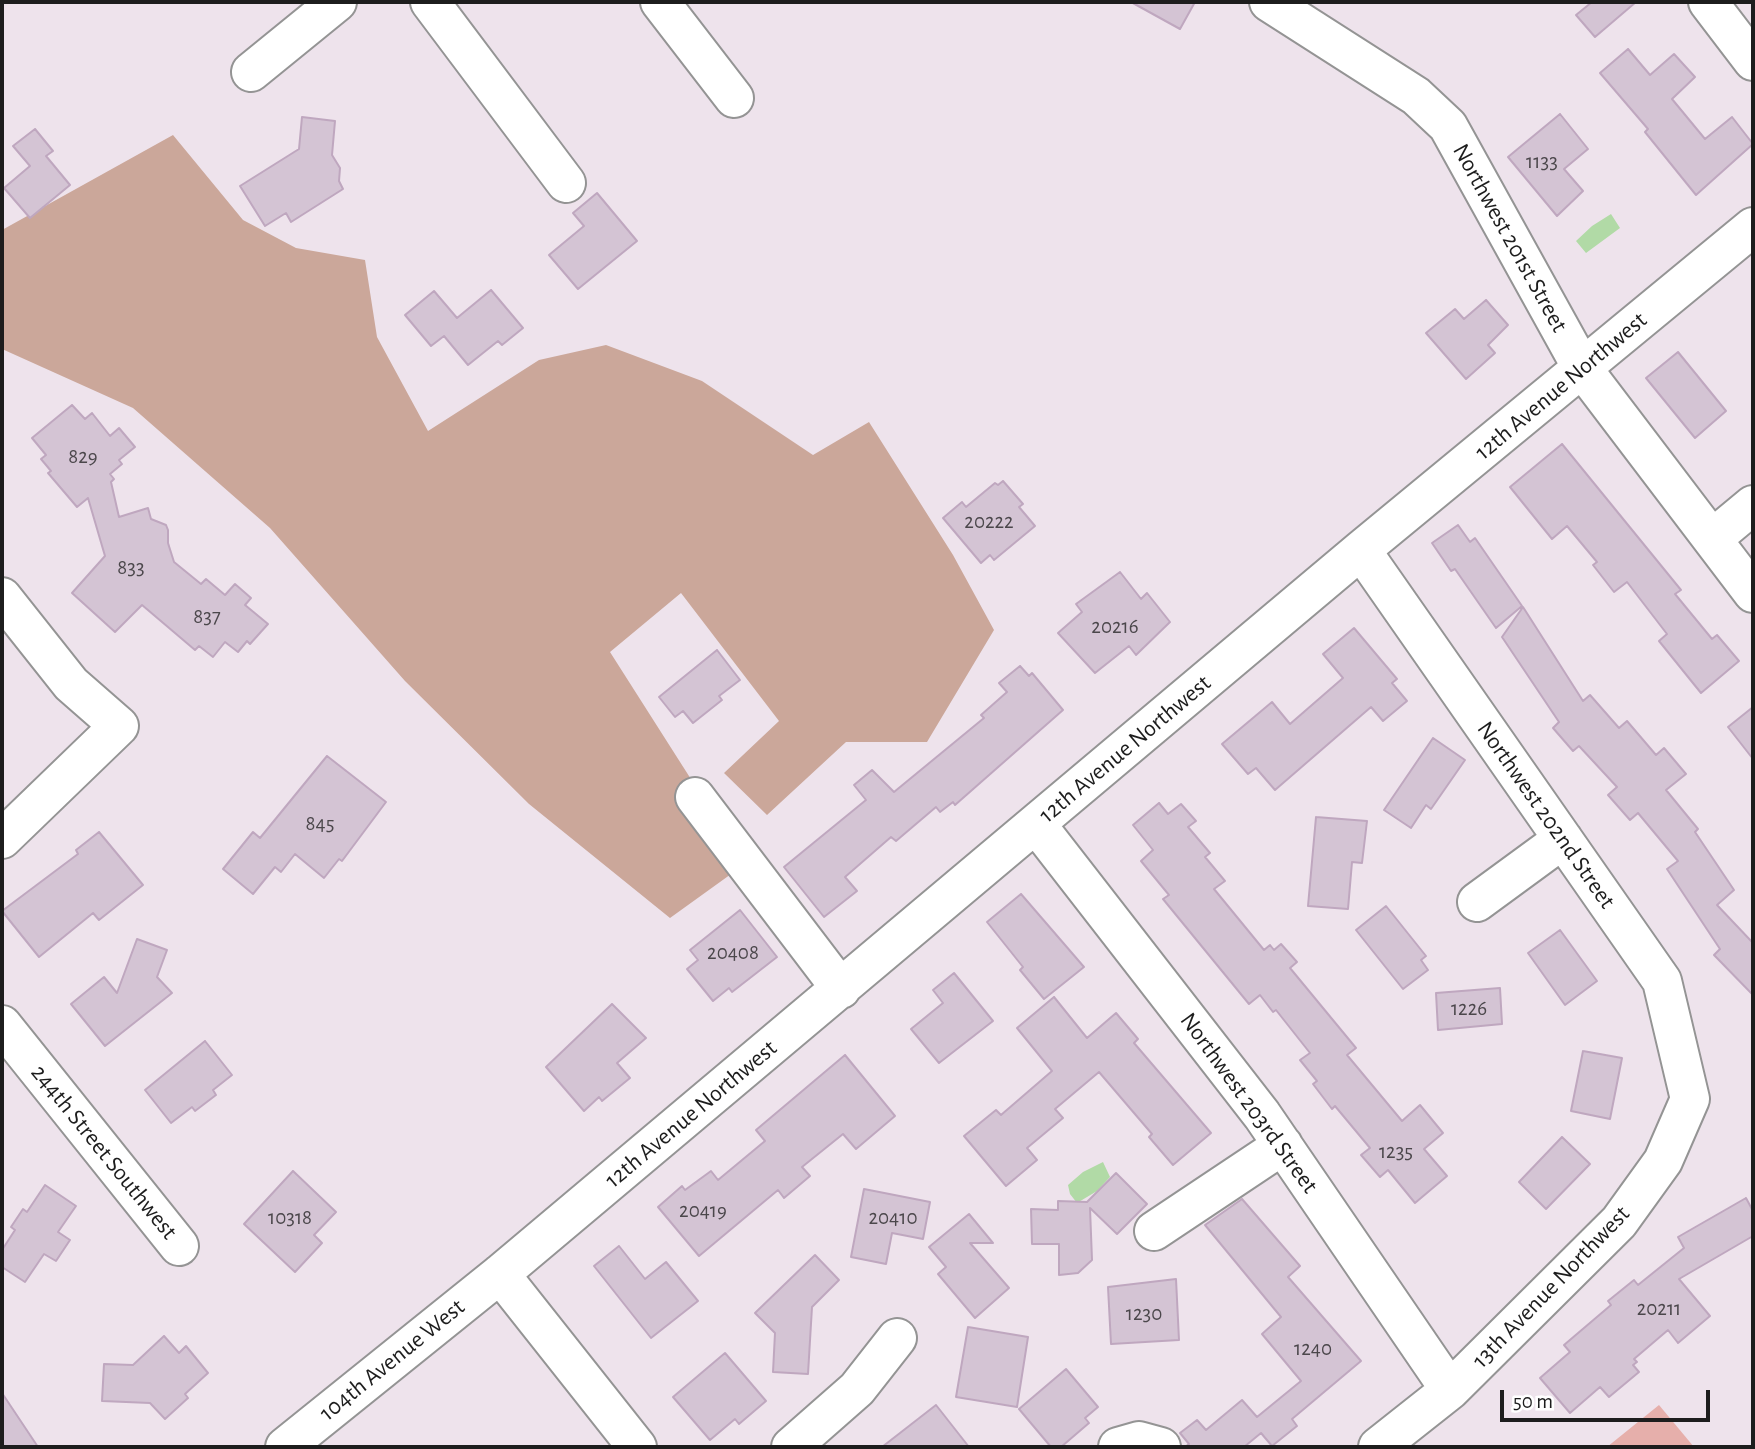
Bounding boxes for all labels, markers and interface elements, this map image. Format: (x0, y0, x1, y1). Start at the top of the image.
street label: Northwest 201st Street (1446, 139, 1574, 337)
house number: 1133 (1526, 149, 1558, 175)
street label: 12th Avenue Northwest (1469, 306, 1653, 466)
house number: 829 (68, 444, 98, 470)
house number: 20222 (964, 509, 1014, 535)
house number: 833 (117, 555, 145, 581)
house number: 837 (193, 604, 221, 630)
house number: 20216 (1091, 614, 1139, 640)
street label: 12th Avenue Northwest (1033, 669, 1217, 829)
street label: Northwest 202nd Street (1471, 716, 1621, 914)
house number: 845 (306, 811, 334, 837)
house number: 20408 (707, 940, 759, 966)
house number: 1226 (1451, 996, 1487, 1022)
street label: Northwest 203rd Street (1174, 1007, 1324, 1199)
street label: 12th Avenue Northwest (599, 1034, 783, 1194)
street label: 244th Street Southwest (25, 1059, 183, 1245)
house number: 1235 (1379, 1139, 1413, 1165)
house number: 20419 (679, 1198, 727, 1224)
street label: 13th Avenue Northwest (1466, 1200, 1636, 1374)
house number: 10318 (268, 1205, 312, 1231)
house number: 20410 (868, 1205, 918, 1231)
street label: 104th Avenue West (314, 1293, 470, 1427)
house number: 20211 (1637, 1296, 1681, 1322)
house number: 1230 (1126, 1301, 1162, 1327)
house number: 1240 (1294, 1336, 1332, 1362)
scale bar (1503, 1376, 1713, 1420)
text: 50 m (1513, 1391, 1553, 1412)

